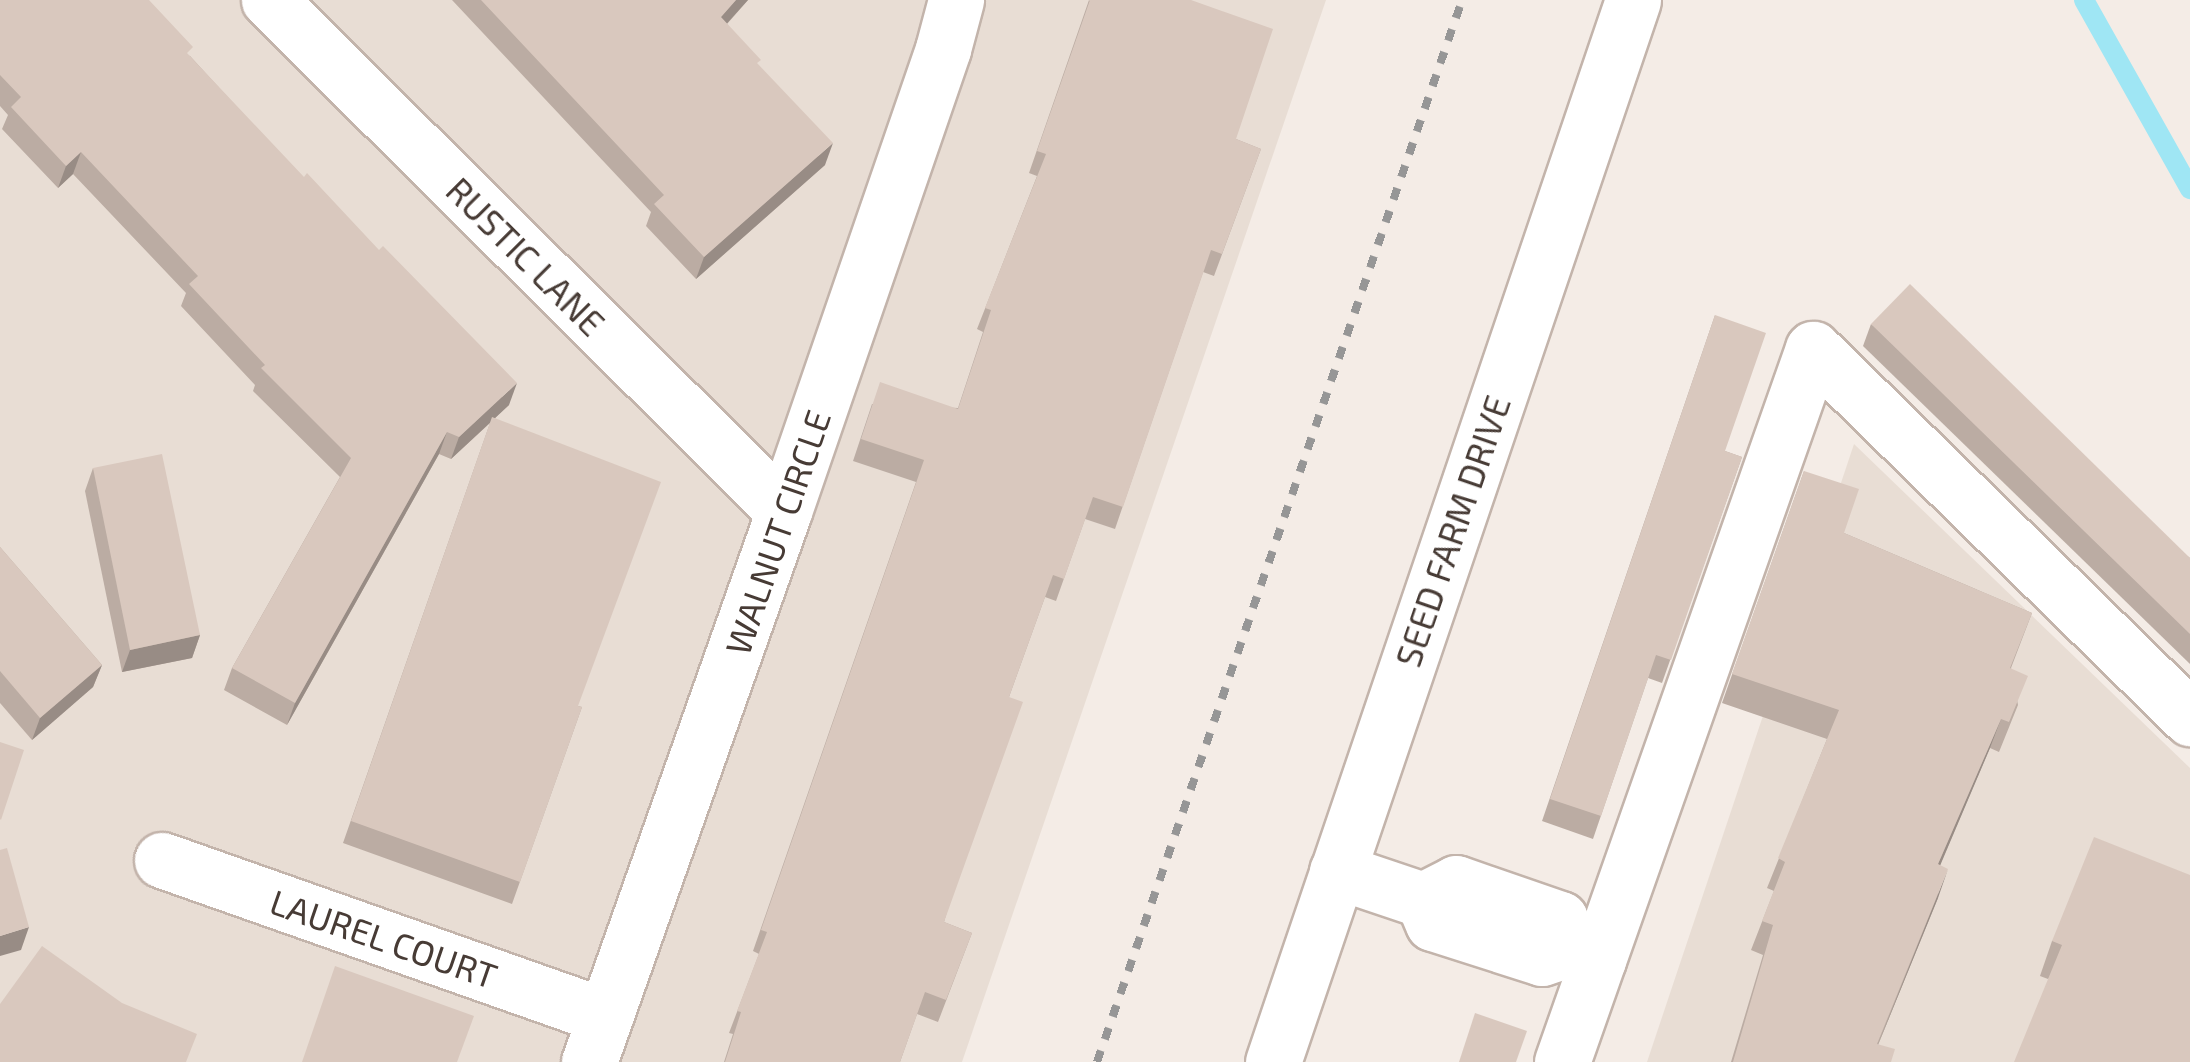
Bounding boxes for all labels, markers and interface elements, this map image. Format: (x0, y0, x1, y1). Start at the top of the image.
street label: RUSTIC LANE (438, 168, 614, 344)
street label: SEED FARM DRIVE (1386, 390, 1518, 672)
street label: WALNUT CIRCLE (715, 404, 839, 660)
street label: LAUREL COURT (265, 879, 503, 997)

